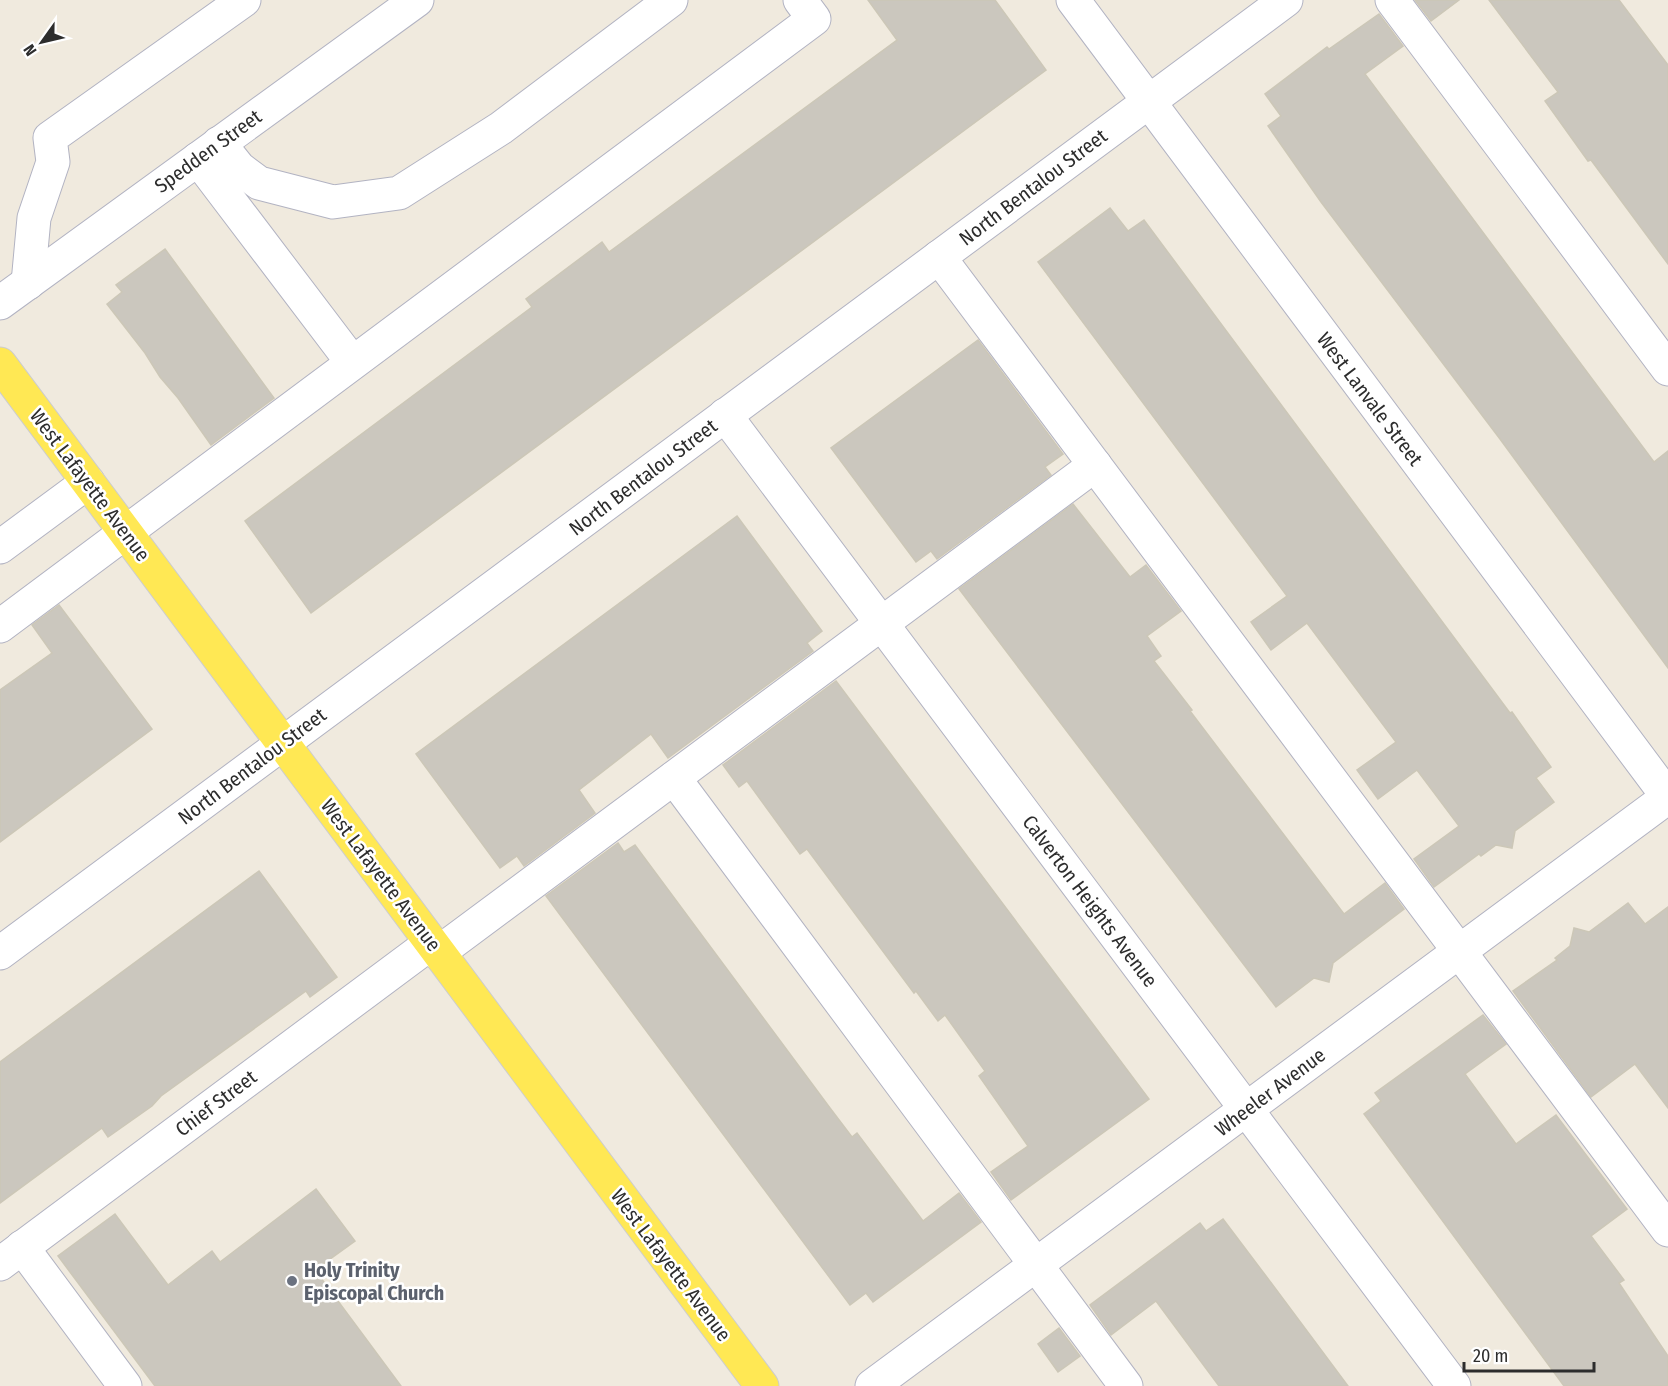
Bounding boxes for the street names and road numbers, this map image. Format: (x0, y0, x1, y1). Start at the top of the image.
street label: Spedden Street (150, 104, 266, 198)
street label: North Bentalou Street (954, 123, 1112, 250)
street label: West Lanvale Street (1312, 328, 1428, 471)
street label: West Lafayette Avenue (25, 404, 155, 566)
street label: North Bentalou Street (564, 413, 722, 540)
street label: North Bentalou Street (173, 702, 331, 829)
street label: West Lafayette Avenue (316, 794, 446, 956)
street label: Calverton Heights Avenue (1017, 810, 1163, 992)
street label: Wheeler Avenue (1210, 1043, 1330, 1141)
street label: Chief Street (171, 1064, 262, 1141)
street label: West Lafayette Avenue (606, 1184, 736, 1346)

